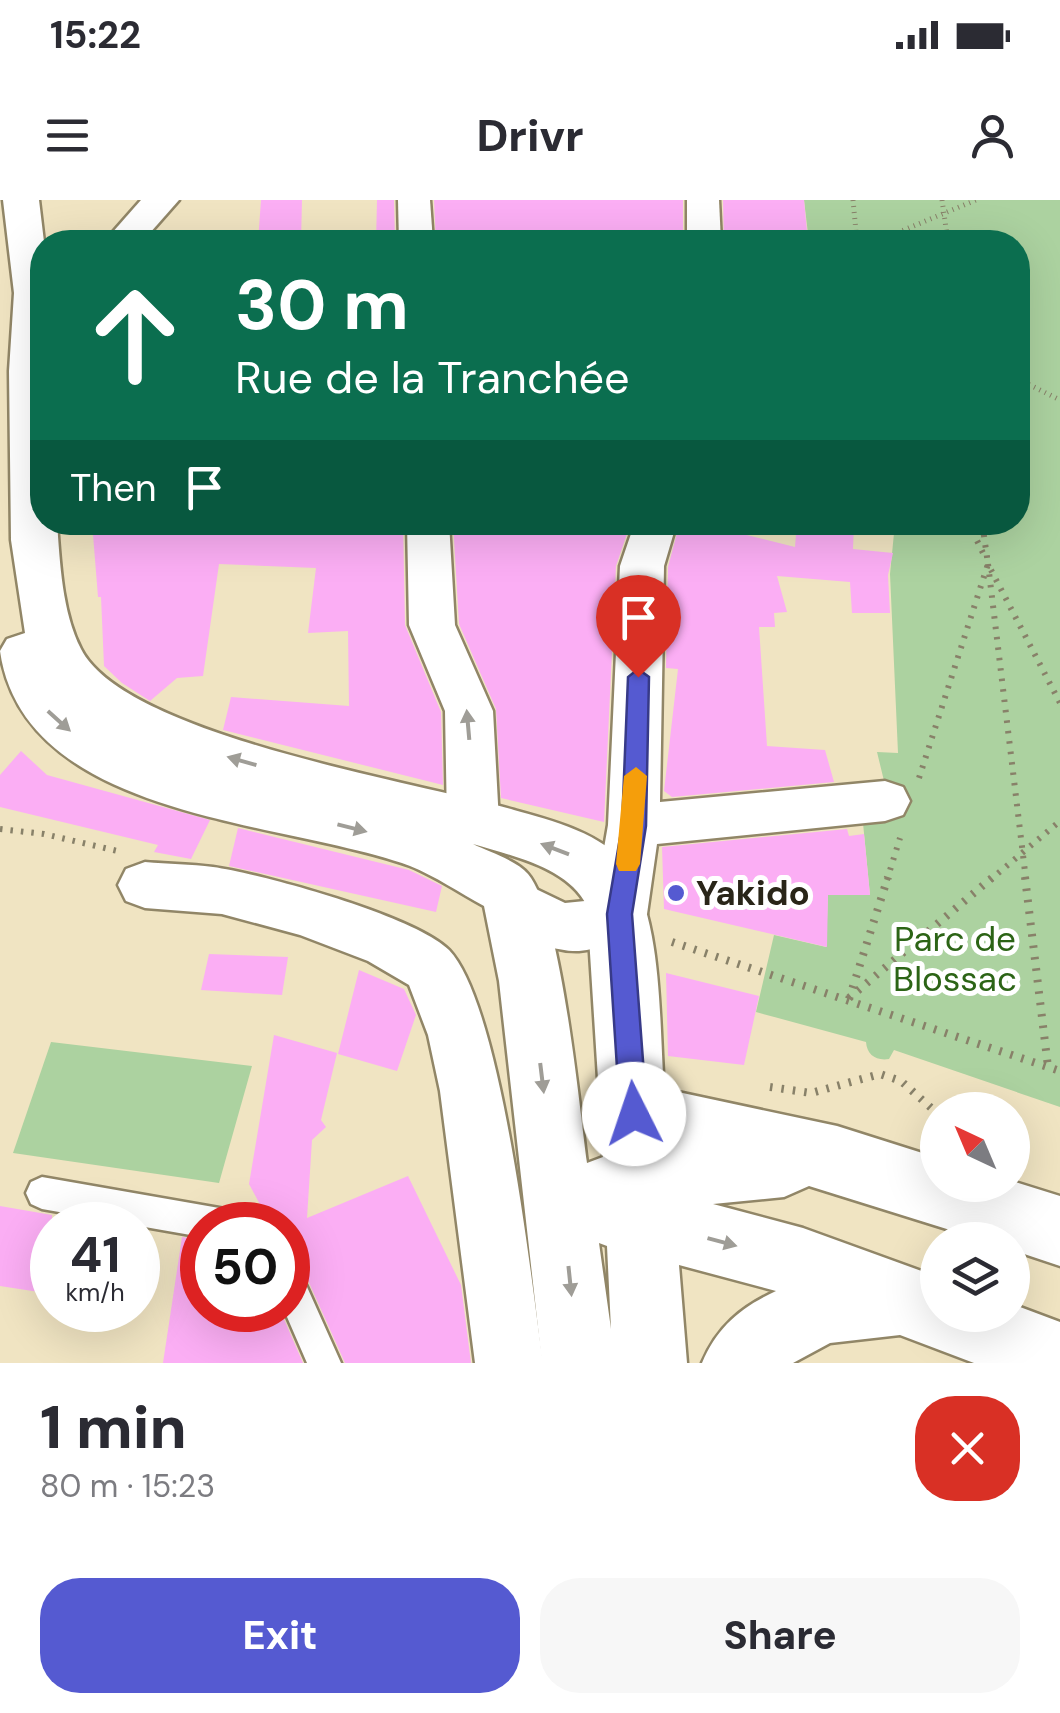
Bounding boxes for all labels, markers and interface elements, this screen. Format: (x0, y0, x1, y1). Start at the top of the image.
text: 15:22 (50, 10, 141, 60)
text: Drivr (476, 106, 584, 165)
icon: menu (40, 108, 95, 163)
icon: person (965, 108, 1020, 163)
text: 30 m (235, 260, 409, 351)
icon: ahead (70, 270, 200, 400)
text: Rue de la Tranchée (235, 348, 630, 407)
icon: arrive (177, 460, 232, 515)
text: Then (70, 463, 157, 513)
pin (596, 575, 681, 678)
icon: arrive (611, 590, 666, 645)
one-way arrow (460, 708, 476, 740)
one-way arrow (47, 709, 71, 732)
one-way arrow (226, 753, 257, 768)
one-way arrow (337, 821, 368, 837)
one-way arrow (539, 840, 569, 856)
place label: Yakido (696, 870, 810, 916)
marker: Yakido (665, 882, 687, 904)
park label: Parc de Blossac (893, 916, 1017, 1002)
position arrow (582, 1062, 686, 1166)
one-way arrow (534, 1063, 550, 1094)
north arrow (920, 1092, 1030, 1202)
map controls (920, 1092, 1030, 1332)
speed limit sign: 50 (180, 1202, 310, 1332)
text: 41 (70, 1222, 120, 1288)
button: layers (920, 1222, 1030, 1332)
one-way arrow (706, 1234, 737, 1250)
one-way arrow (562, 1265, 578, 1297)
text: km/h (65, 1276, 125, 1309)
text: 1 min (40, 1388, 187, 1467)
button: close (915, 1396, 1020, 1501)
text: 80 m · 15:23 (40, 1465, 215, 1507)
button: Exit (40, 1578, 520, 1693)
button: Share (540, 1578, 1020, 1693)

